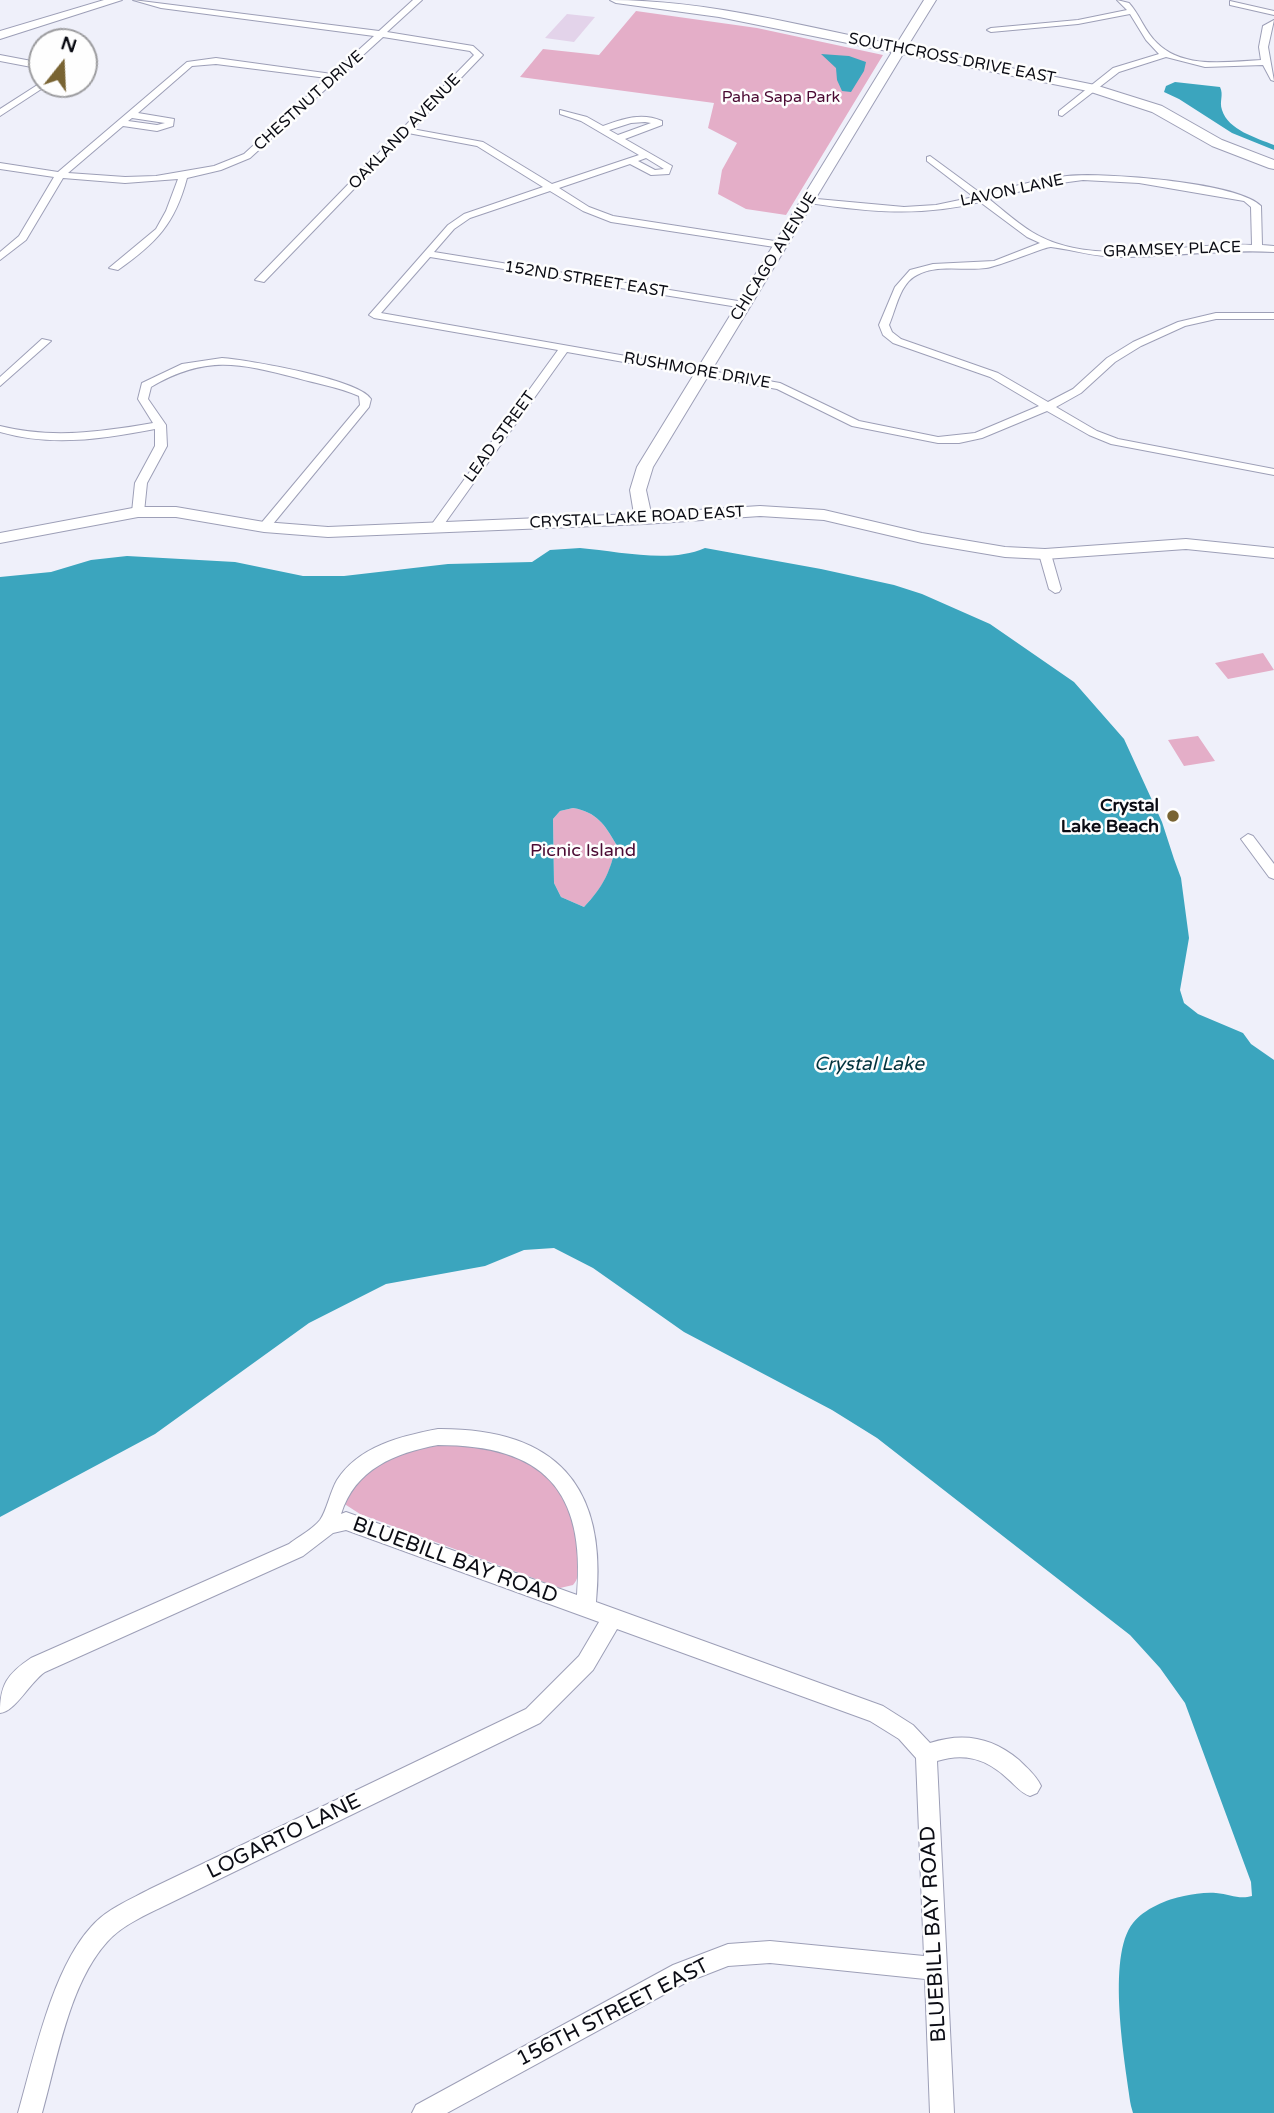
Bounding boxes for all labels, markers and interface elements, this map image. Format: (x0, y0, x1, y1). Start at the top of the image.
north arrow (28, 28, 98, 98)
street label: SOUTHCROSS DRIVE EAST (847, 29, 1057, 89)
text: N (58, 32, 80, 58)
street label: CHESTNUT DRIVE (250, 47, 368, 155)
street label: OAKLAND AVENUE (345, 70, 465, 194)
park label: Paha Sapa Park (722, 88, 840, 108)
street label: LAVON LANE (959, 171, 1065, 211)
street label: CHICAGO AVENUE (727, 189, 821, 325)
street label: GRAMSEY PLACE (1103, 238, 1241, 262)
street label: 152ND STREET EAST (503, 258, 669, 302)
street label: RUSHMORE DRIVE (622, 349, 772, 393)
street label: LEAD STREET (460, 388, 540, 486)
street label: CRYSTAL LAKE ROAD EAST (529, 503, 745, 533)
place label: Crystal Lake Beach (1061, 795, 1159, 838)
marker: Crystal Lake Beach (1165, 808, 1181, 824)
park label: Picnic Island (530, 840, 636, 862)
water label: Crystal Lake (814, 1054, 924, 1076)
street label: BLUEBILL BAY ROAD (349, 1512, 561, 1610)
street label: LOGARTO LANE (203, 1789, 365, 1885)
street label: BLUEBILL BAY ROAD (916, 1825, 952, 2043)
street label: 156TH STREET EAST (513, 1954, 713, 2072)

